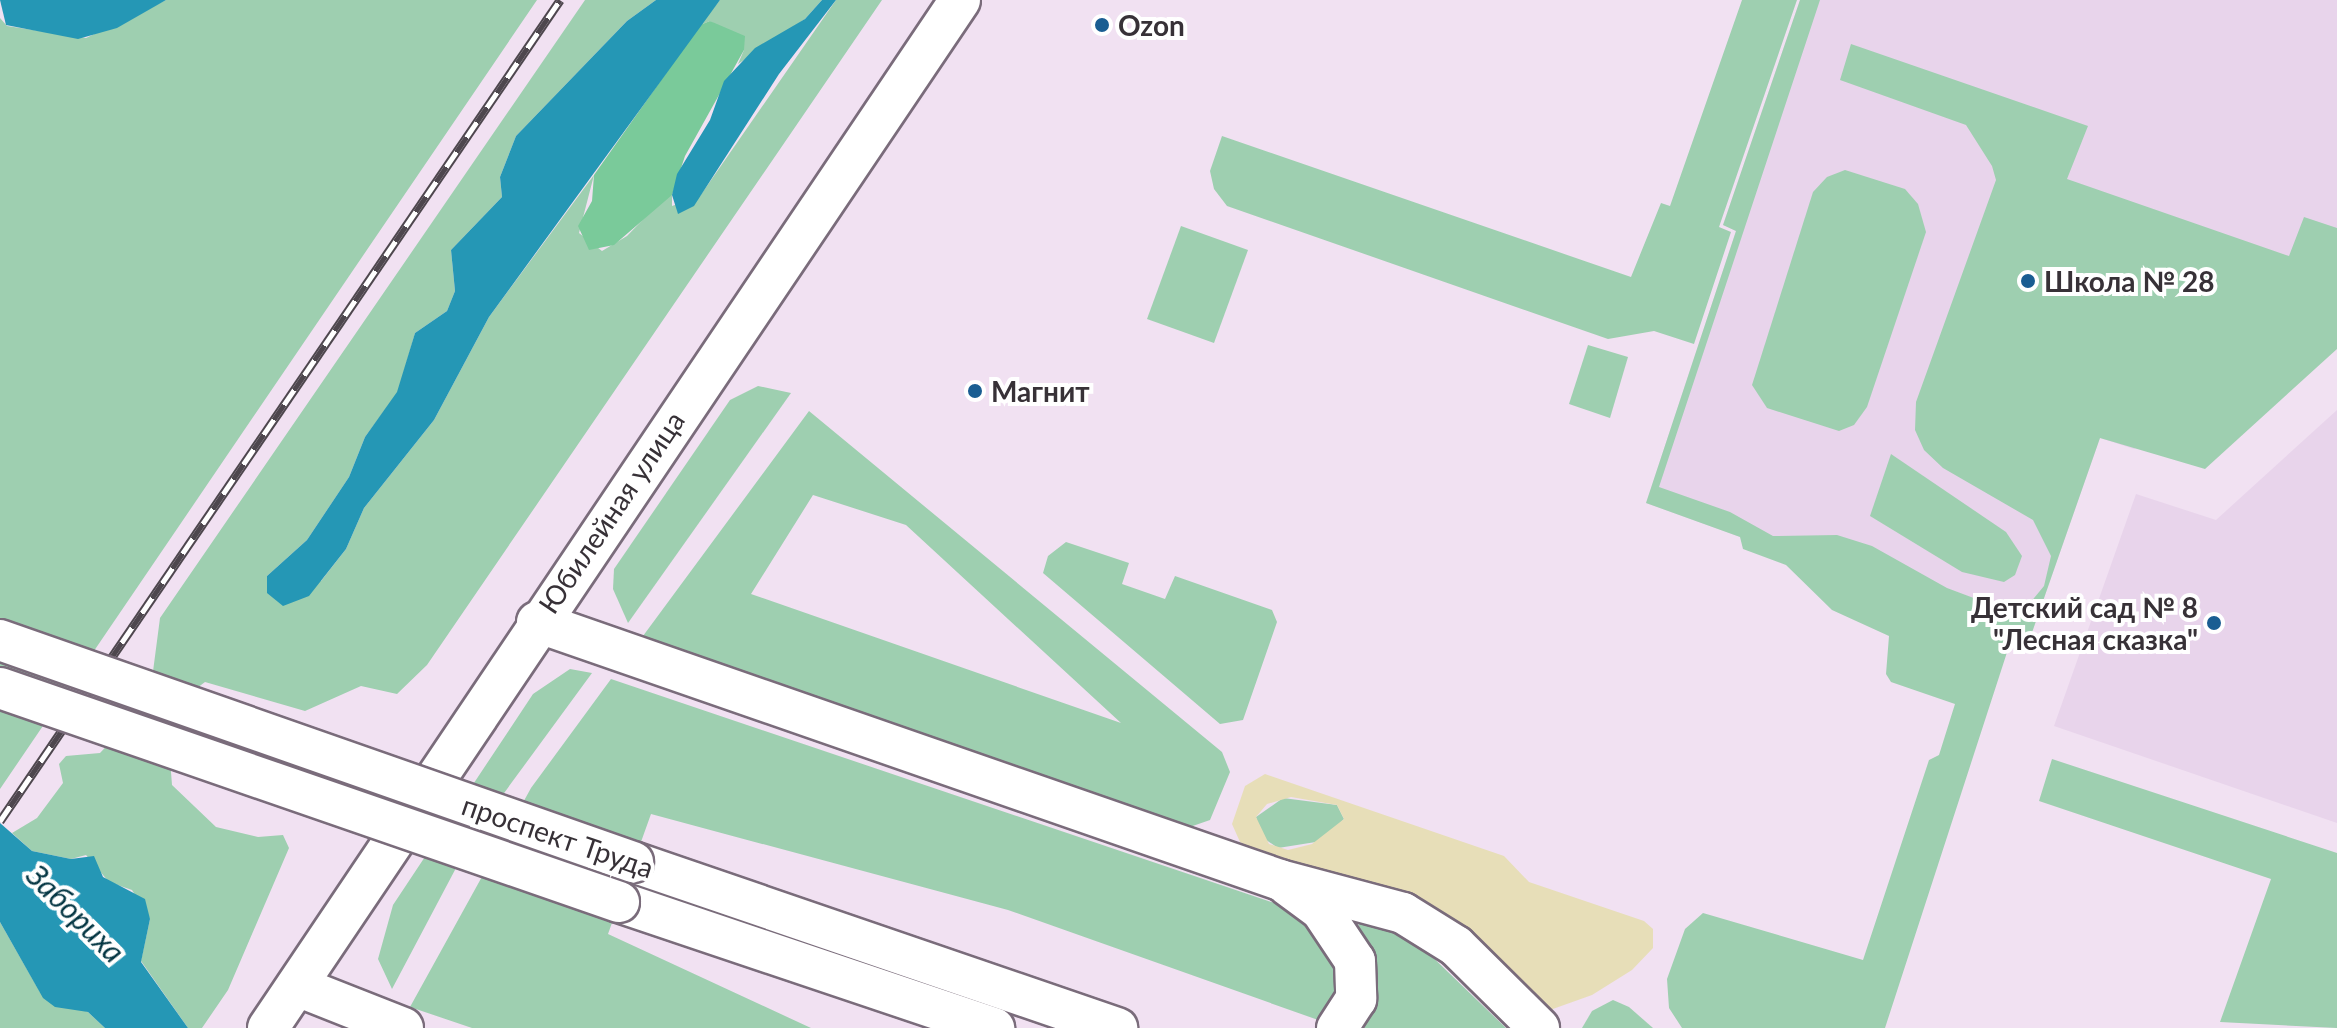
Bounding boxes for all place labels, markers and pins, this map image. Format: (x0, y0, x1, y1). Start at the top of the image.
place label: Ozon (1118, 8, 1185, 42)
marker: Ozon (1093, 16, 1111, 34)
place label: Школа № 28 (2044, 264, 2215, 298)
marker: Школа № 28 (2019, 272, 2037, 290)
place label: Магнит (991, 374, 1090, 408)
marker: Магнит (966, 382, 984, 400)
place label: Детский сад № 8 "Лесная сказка" (1971, 590, 2198, 656)
marker: Детский сад № 8 "Лесная сказка" (2205, 614, 2223, 632)

